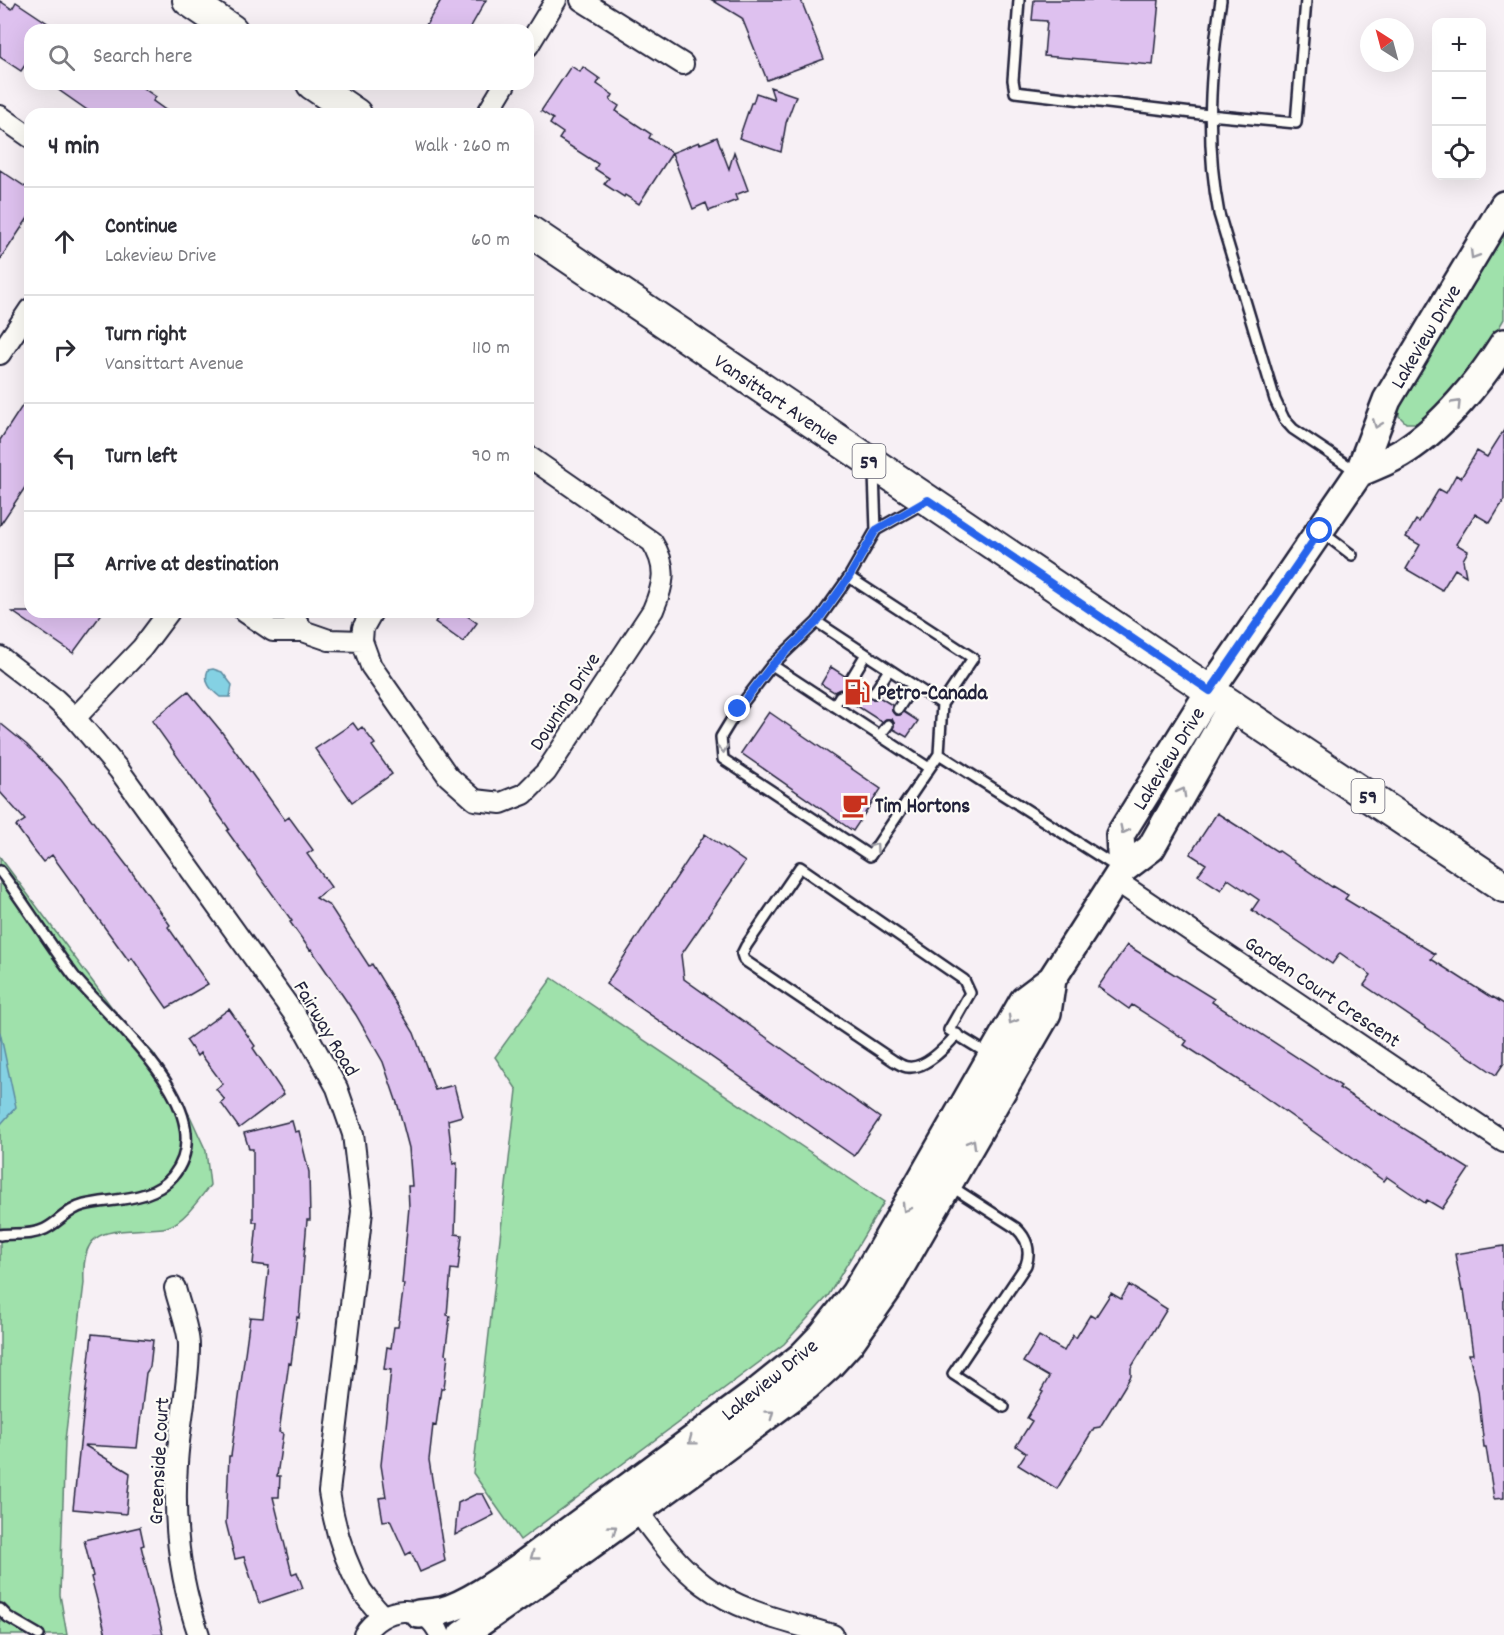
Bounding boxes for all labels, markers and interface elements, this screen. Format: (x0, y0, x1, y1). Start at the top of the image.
north arrow (1360, 18, 1414, 72)
map controls (1432, 18, 1486, 180)
button: + (1432, 18, 1486, 72)
search box (24, 24, 534, 90)
icon: search (45, 41, 78, 74)
text: Search here (93, 42, 192, 73)
button: − (1432, 72, 1486, 126)
button: locate (1432, 126, 1486, 180)
text: 4 min (48, 129, 99, 166)
text: Walk · 260 m (415, 133, 510, 161)
text: Continue (105, 212, 177, 243)
icon: ahead (48, 225, 81, 258)
text: 60 m (471, 227, 510, 255)
text: Lakeview Drive (105, 243, 216, 271)
one-way arrow (1469, 249, 1481, 259)
street label: Lakeview Drive (1385, 280, 1471, 395)
text: Turn right (105, 320, 187, 351)
icon: right (48, 333, 81, 366)
text: 110 m (472, 335, 510, 363)
street label: Vansittart Avenue (707, 348, 844, 455)
text: Vansittart Avenue (105, 351, 244, 379)
one-way arrow (1450, 400, 1461, 411)
one-way arrow (1372, 418, 1385, 429)
icon: left (48, 441, 81, 474)
text: Turn left (105, 442, 177, 473)
text: 90 m (472, 443, 510, 471)
road number: 59 (852, 444, 886, 478)
route start (1306, 517, 1332, 543)
icon: arrive (48, 549, 81, 582)
text: Arrive at destination (105, 550, 279, 581)
street label: Downing Drive (524, 648, 609, 758)
fuel station icon: Petro-Canada (842, 677, 872, 707)
place label: Petro-Canada (877, 680, 988, 710)
route end (724, 695, 750, 721)
street label: Lakeview Drive (1127, 702, 1214, 817)
one-way arrow (716, 744, 728, 754)
road number: 59 (1352, 779, 1384, 813)
one-way arrow (1175, 788, 1186, 798)
cafe icon: Tim Hortons (840, 790, 870, 820)
place label: Tim Hortons (875, 793, 970, 823)
one-way arrow (1120, 824, 1132, 835)
one-way arrow (868, 843, 879, 854)
street label: Garden Court Crescent (1237, 930, 1406, 1057)
street label: Fairway Road (284, 976, 365, 1083)
one-way arrow (1008, 1014, 1019, 1024)
one-way arrow (965, 1138, 976, 1149)
one-way arrow (902, 1202, 913, 1212)
street label: Lakeview Drive (716, 1333, 826, 1430)
street label: Greenside Court (143, 1396, 179, 1526)
one-way arrow (763, 1410, 774, 1421)
one-way arrow (687, 1434, 698, 1445)
one-way arrow (606, 1525, 617, 1536)
one-way arrow (530, 1549, 541, 1560)

